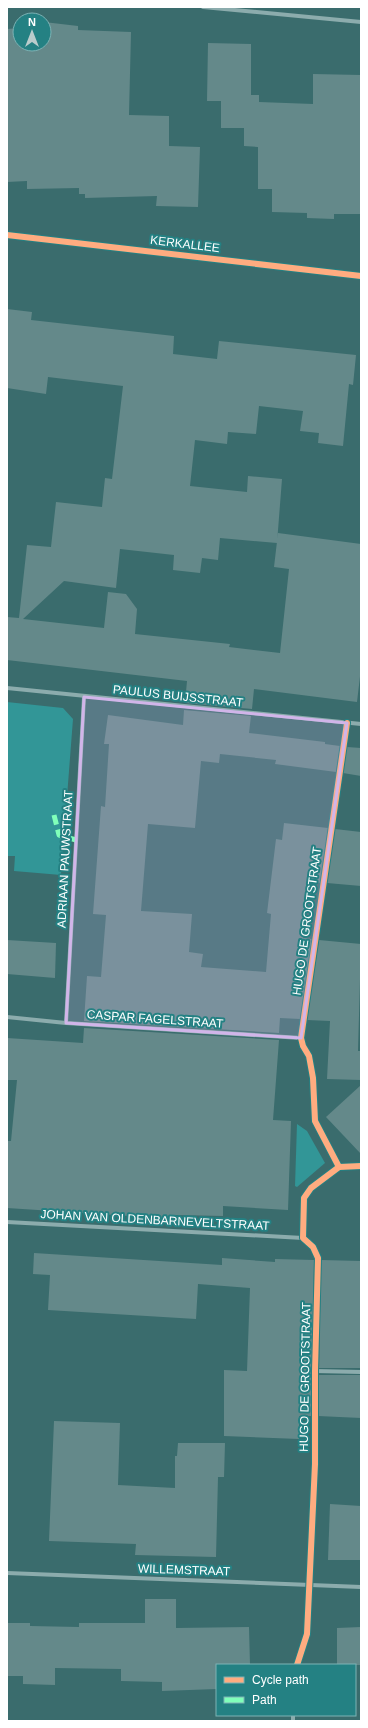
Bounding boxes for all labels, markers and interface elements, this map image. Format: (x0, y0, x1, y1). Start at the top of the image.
north arrow (12, 12, 52, 52)
text: N (28, 16, 36, 28)
street label: KERKALLEE (149, 233, 221, 255)
street label: PAULUS BUIJSSTRAAT (112, 682, 244, 710)
street label: ADRIAAN PAUWSTRAAT (54, 789, 76, 928)
street label: HUGO DE GROOTSTRAAT (290, 845, 324, 996)
street label: CASPAR FAGELSTRAAT (86, 1007, 224, 1031)
street label: JOHAN VAN OLDENBARNEVELTSTRAAT (40, 1207, 271, 1233)
street label: HUGO DE GROOTSTRAAT (297, 1301, 313, 1452)
street label: WILLEMSTRAAT (138, 1561, 231, 1579)
legend (216, 1664, 356, 1716)
text: Cycle path (252, 1673, 309, 1687)
text: Path (252, 1693, 277, 1707)

